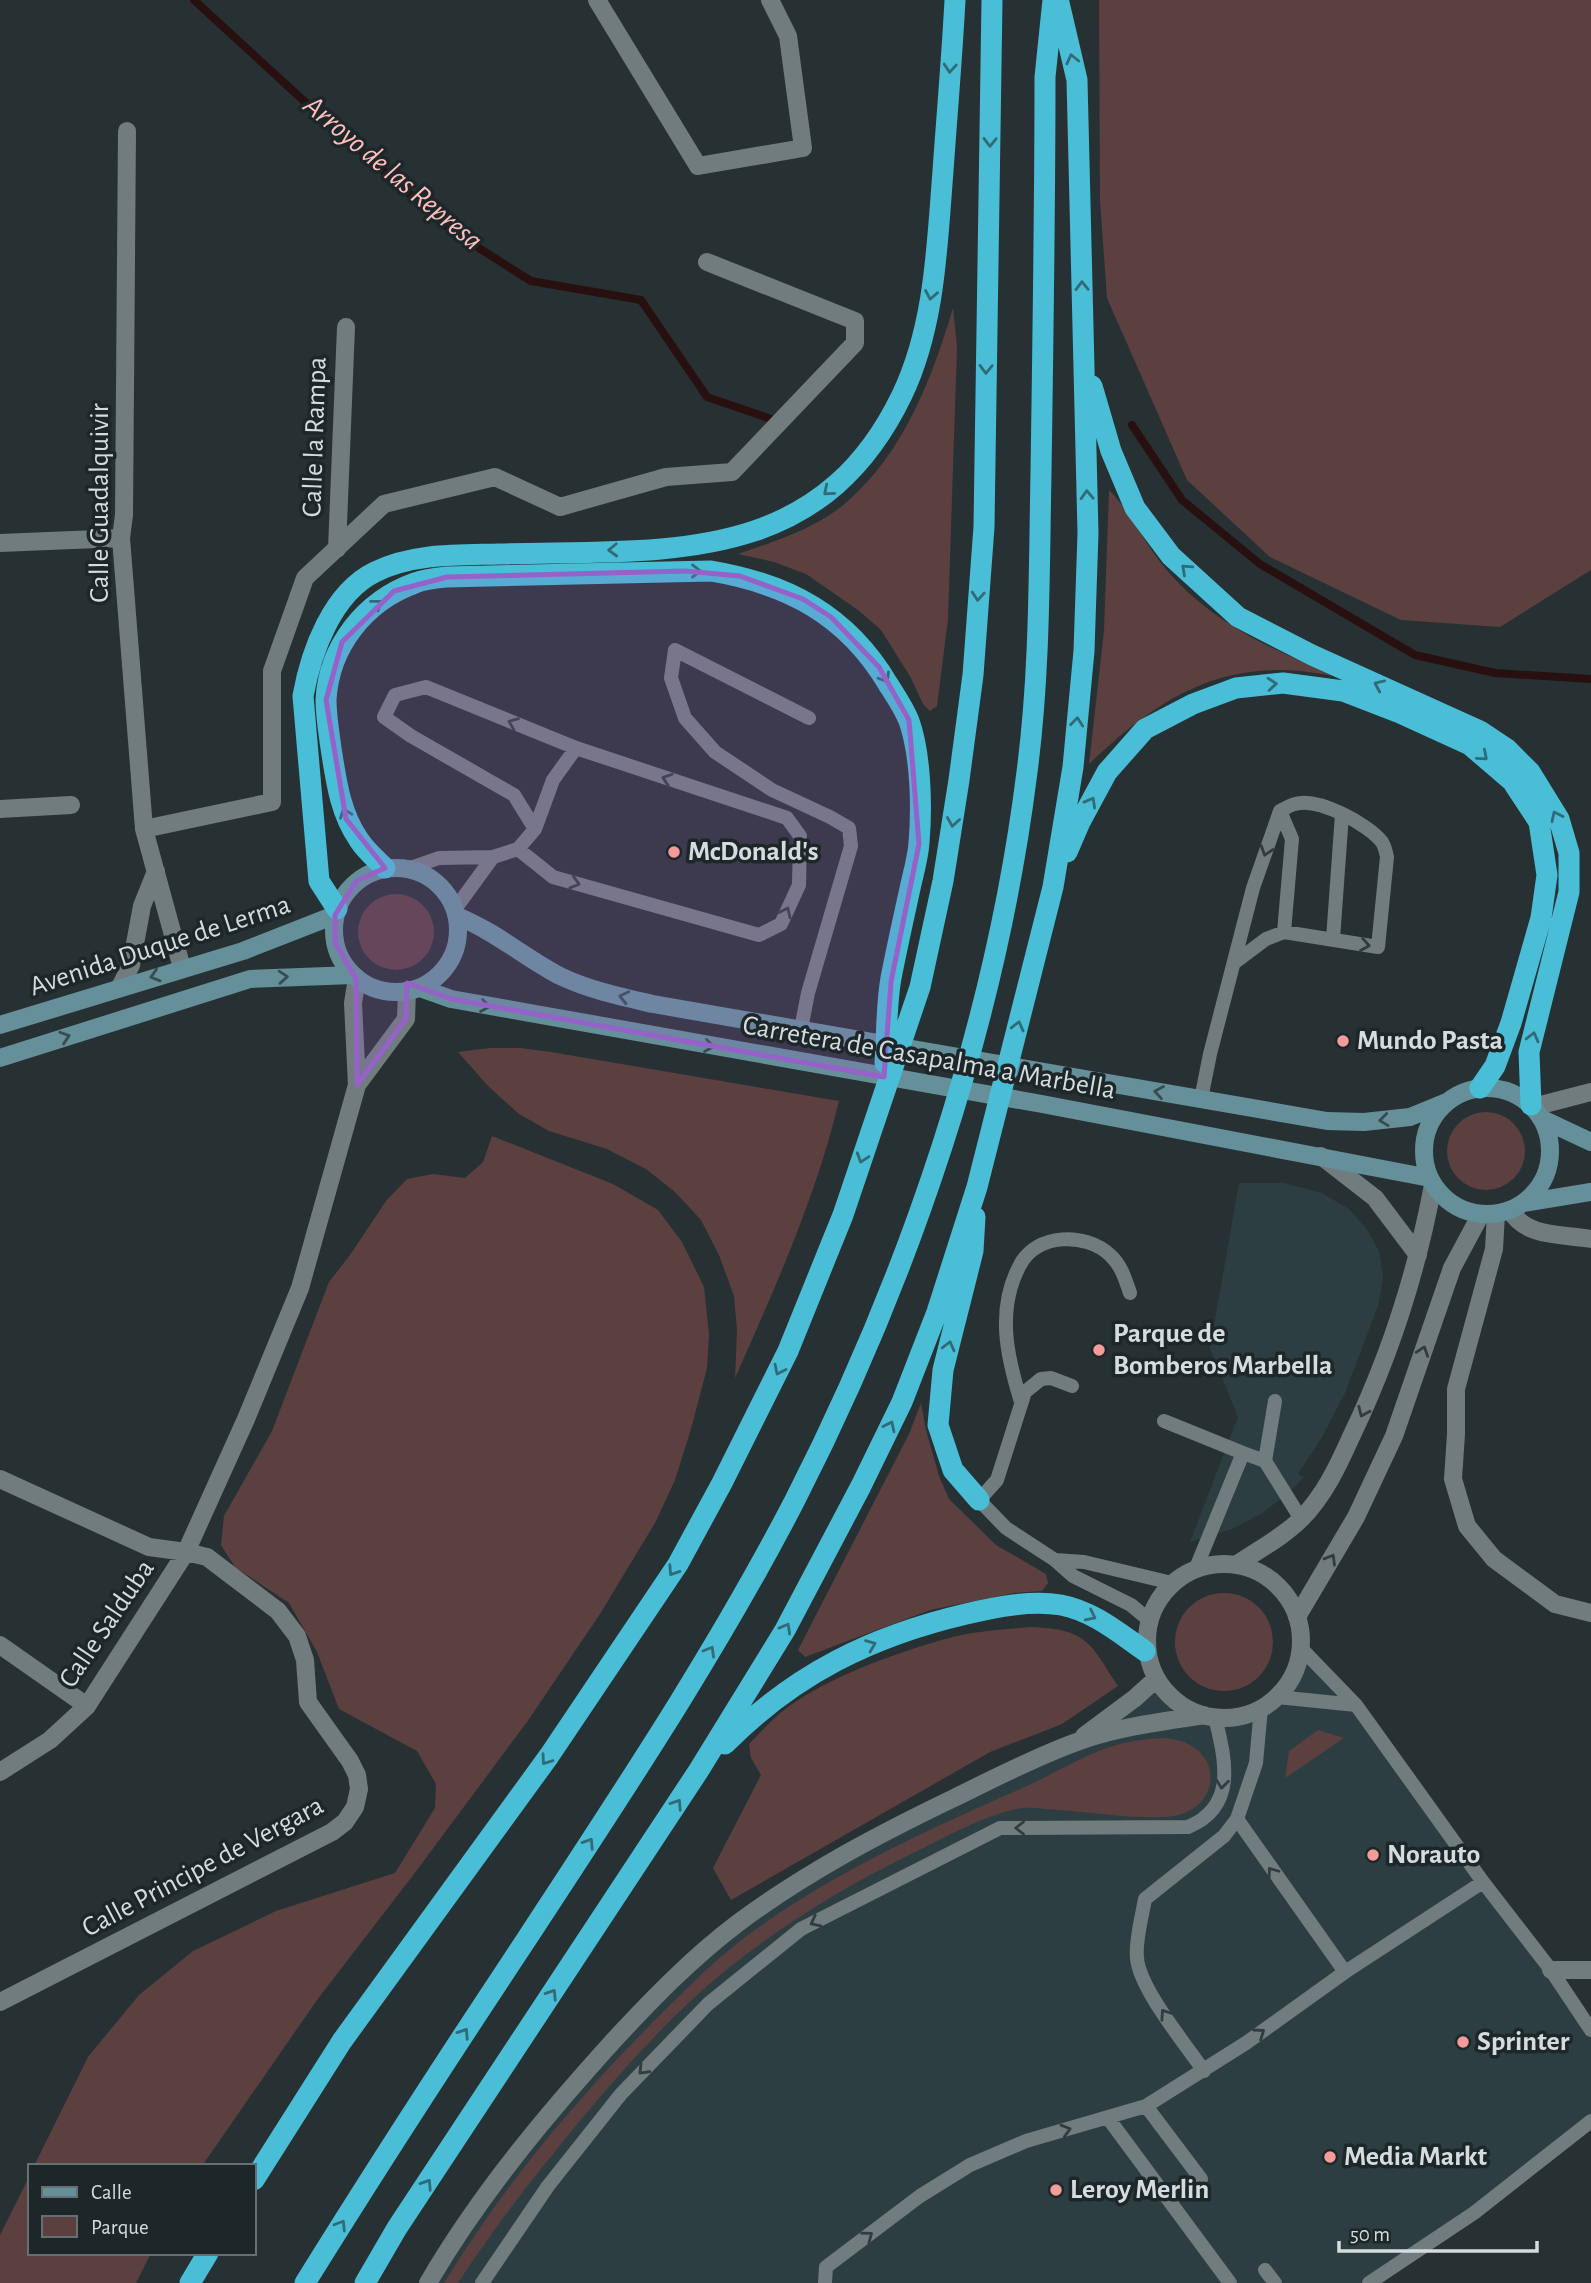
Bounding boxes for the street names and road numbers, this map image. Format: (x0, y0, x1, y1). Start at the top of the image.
street label: Calle la Rampa (298, 356, 332, 518)
street label: Calle Guadalquivir (86, 403, 114, 603)
street label: Avenida Duque de Lerma (26, 891, 294, 1001)
street label: Carretera de Casapalma a Marbella (740, 1011, 1118, 1105)
street label: Calle Salduba (54, 1555, 160, 1693)
street label: Calle Principe de Vergara (78, 1792, 328, 1942)

